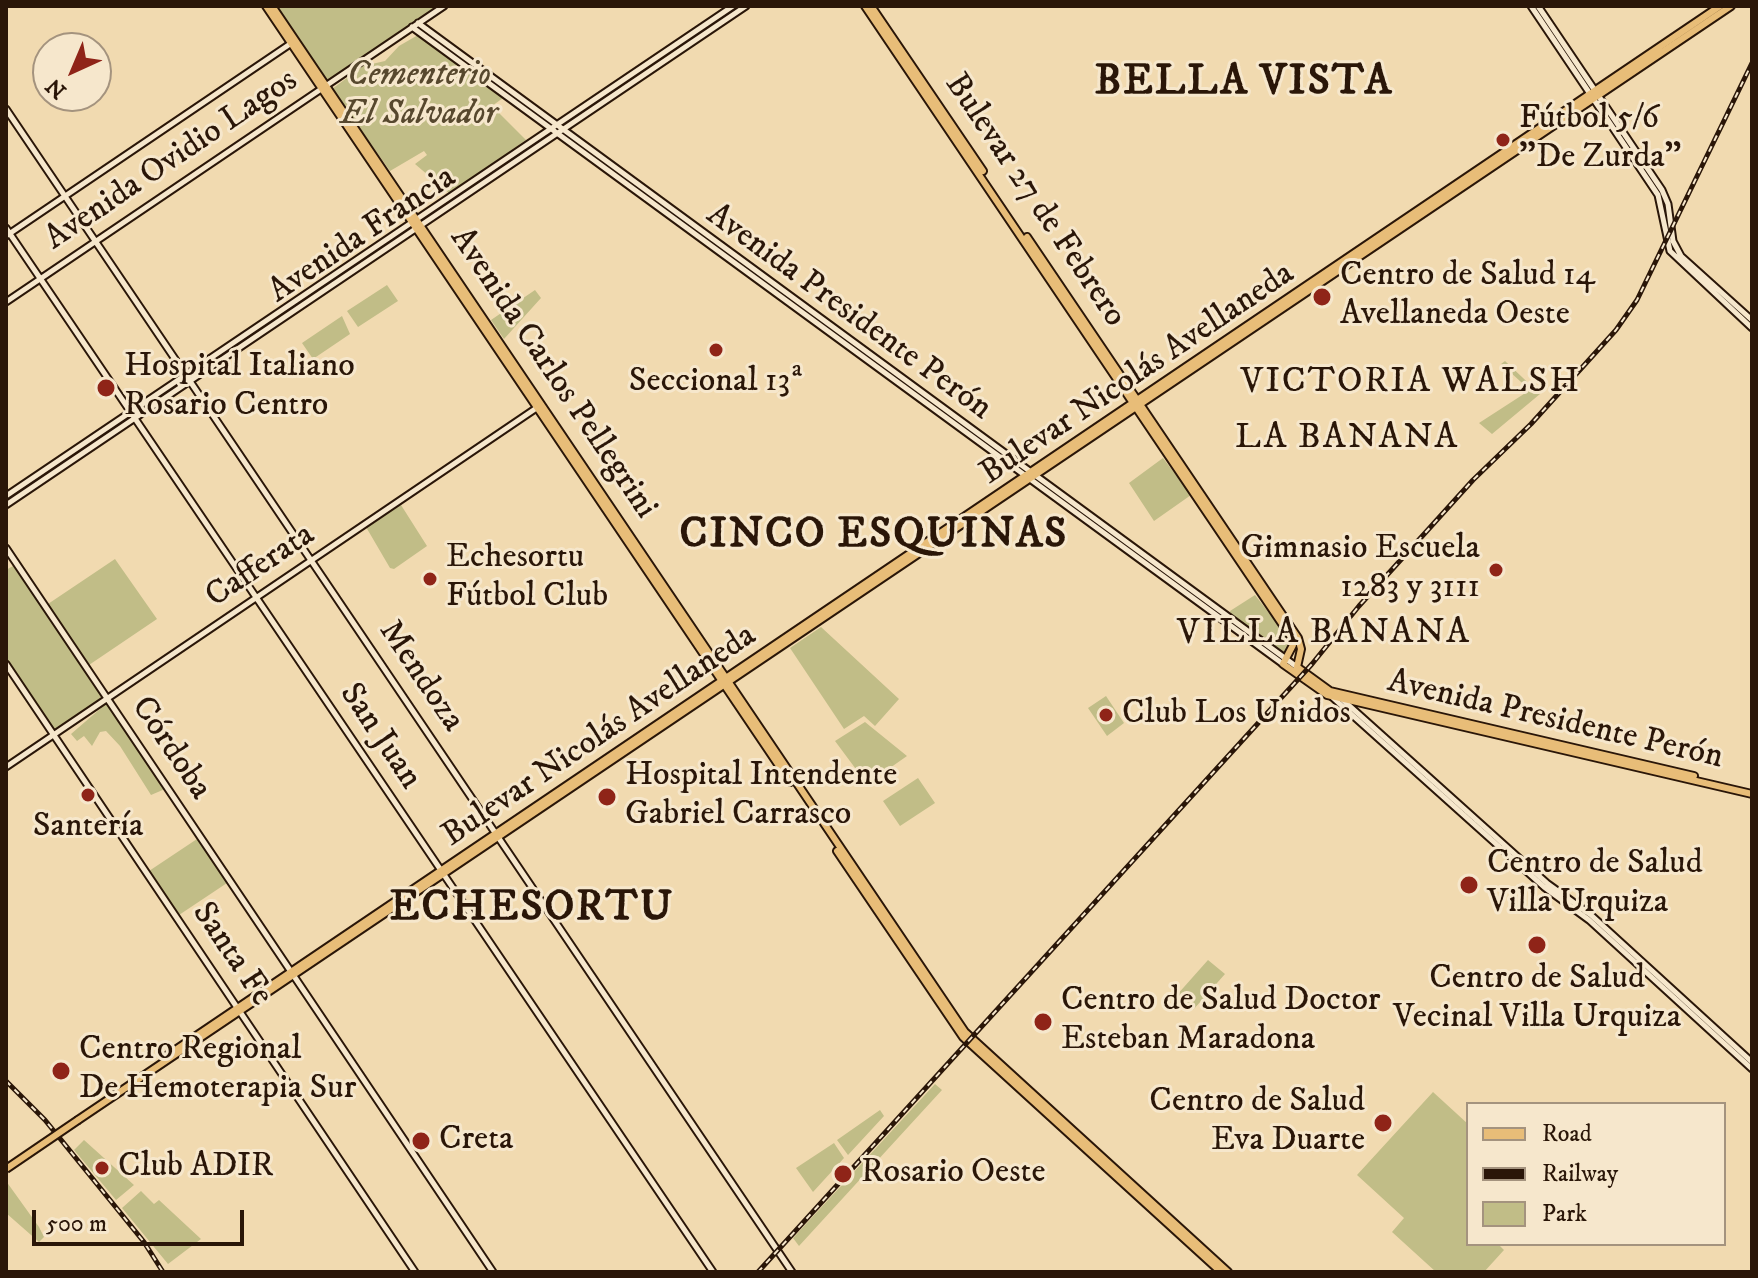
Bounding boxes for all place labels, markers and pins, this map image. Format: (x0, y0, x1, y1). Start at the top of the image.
place label: Fútbol 5/6 "De Zurda" (1519, 100, 1681, 180)
marker: Fútbol 5/6 "De Zurda" (1494, 131, 1512, 149)
place label: Centro de Salud 14 Avellaneda Oeste (1340, 257, 1595, 336)
marker: Centro de Salud 14 Avellaneda Oeste (1311, 286, 1333, 308)
marker: Seccional 13ª (707, 341, 725, 359)
place label: Hospital Italiano Rosario Centro (124, 348, 355, 428)
place label: Seccional 13ª (629, 363, 803, 403)
marker: Hospital Italiano Rosario Centro (95, 377, 117, 399)
place label: Gimnasio Escuela 1283 y 3111 (1241, 530, 1480, 610)
place label: Echesortu Fútbol Club (446, 539, 608, 618)
marker: Gimnasio Escuela 1283 y 3111 (1487, 561, 1505, 579)
marker: Echesortu Fútbol Club (421, 570, 439, 588)
place label: Club Los Unidos (1122, 695, 1351, 735)
marker: Club Los Unidos (1097, 706, 1115, 724)
place label: Hospital Intendente Gabriel Carrasco (625, 757, 897, 836)
marker: Santería (79, 786, 97, 804)
marker: Hospital Intendente Gabriel Carrasco (596, 786, 618, 808)
place label: Santería (33, 808, 143, 848)
place label: Centro de Salud Villa Urquiza (1487, 845, 1703, 924)
marker: Centro de Salud Villa Urquiza (1458, 874, 1480, 896)
marker: Centro de Salud Vecinal Villa Urquiza (1526, 934, 1548, 956)
place label: Centro de Salud Vecinal Villa Urquiza (1393, 960, 1681, 1040)
place label: Centro de Salud Doctor Esteban Maradona (1061, 982, 1380, 1062)
marker: Centro de Salud Doctor Esteban Maradona (1032, 1011, 1054, 1033)
place label: Centro Regional De Hemoterapia Sur (79, 1031, 356, 1110)
marker: Centro Regional De Hemoterapia Sur (50, 1060, 72, 1082)
place label: Centro de Salud Eva Duarte (1149, 1083, 1365, 1162)
marker: Centro de Salud Eva Duarte (1372, 1112, 1394, 1134)
place label: Creta (439, 1121, 513, 1161)
marker: Creta (410, 1130, 432, 1152)
place label: Club ADIR (118, 1148, 274, 1188)
place label: Rosario Oeste (861, 1154, 1046, 1194)
marker: Club ADIR (93, 1159, 111, 1177)
marker: Rosario Oeste (832, 1163, 854, 1185)

